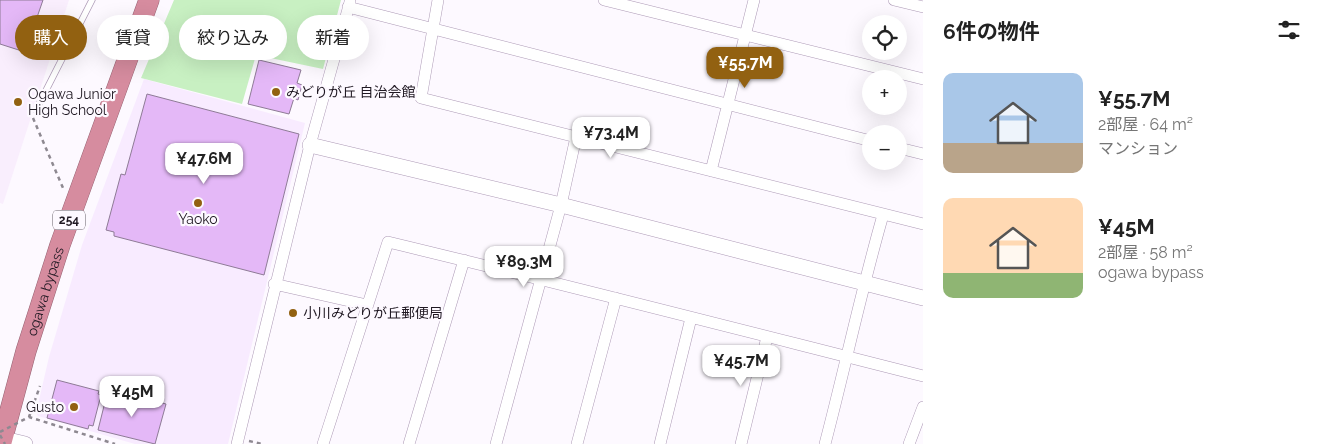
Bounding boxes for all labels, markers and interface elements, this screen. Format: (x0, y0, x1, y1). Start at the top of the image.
chip: 購入 (15, 15, 87, 60)
chip: 賃貸 (97, 15, 169, 60)
chip: 絞り込み (179, 15, 287, 60)
chip: 新着 (297, 15, 369, 60)
map controls (862, 15, 907, 170)
button: locate (862, 15, 907, 60)
icon: filters (1275, 16, 1303, 44)
text: 6件の物件 (943, 19, 1040, 44)
pin: ¥55.7M (704, 46, 786, 89)
text: ¥55.7M (717, 53, 773, 72)
button: + (862, 70, 907, 115)
place label: みどりが丘 自治会館 (286, 84, 416, 100)
place label: Ogawa Junior High School (28, 86, 116, 118)
marker: みどりが丘 自治会館 (270, 86, 282, 98)
text: ¥55.7M (1098, 86, 1170, 111)
icon: home (983, 93, 1043, 153)
marker: Ogawa Junior High School (12, 96, 24, 108)
text: 2部屋 · 64 m² (1098, 115, 1193, 134)
pin: ¥73.4M (570, 116, 652, 159)
text: ¥73.4M (583, 123, 639, 142)
button: − (862, 125, 907, 170)
text: マンション (1098, 139, 1178, 158)
pin: ¥47.6M (163, 142, 245, 185)
text: ¥47.6M (176, 149, 232, 168)
marker: Yaoko (192, 197, 204, 209)
road number: 254 (53, 210, 85, 230)
place label: Yaoko (178, 211, 218, 227)
text: ¥45M (1098, 214, 1155, 239)
icon: home (983, 218, 1043, 278)
text: 2部屋 · 58 m² (1098, 243, 1193, 262)
street label: ogawa bypass (23, 245, 67, 338)
pin: ¥89.3M (483, 246, 565, 288)
text: ¥89.3M (496, 252, 552, 271)
text: ogawa bypass (1098, 263, 1204, 282)
place label: 小川みどりが丘郵便局 (303, 305, 443, 321)
marker: 小川みどりが丘郵便局 (287, 307, 299, 319)
pin: ¥45.7M (700, 344, 782, 387)
text: ¥45.7M (713, 351, 769, 370)
pin: ¥45M (102, 376, 162, 418)
text: ¥45M (110, 382, 154, 401)
place label: Gusto (26, 399, 64, 415)
marker: Gusto (68, 401, 80, 413)

